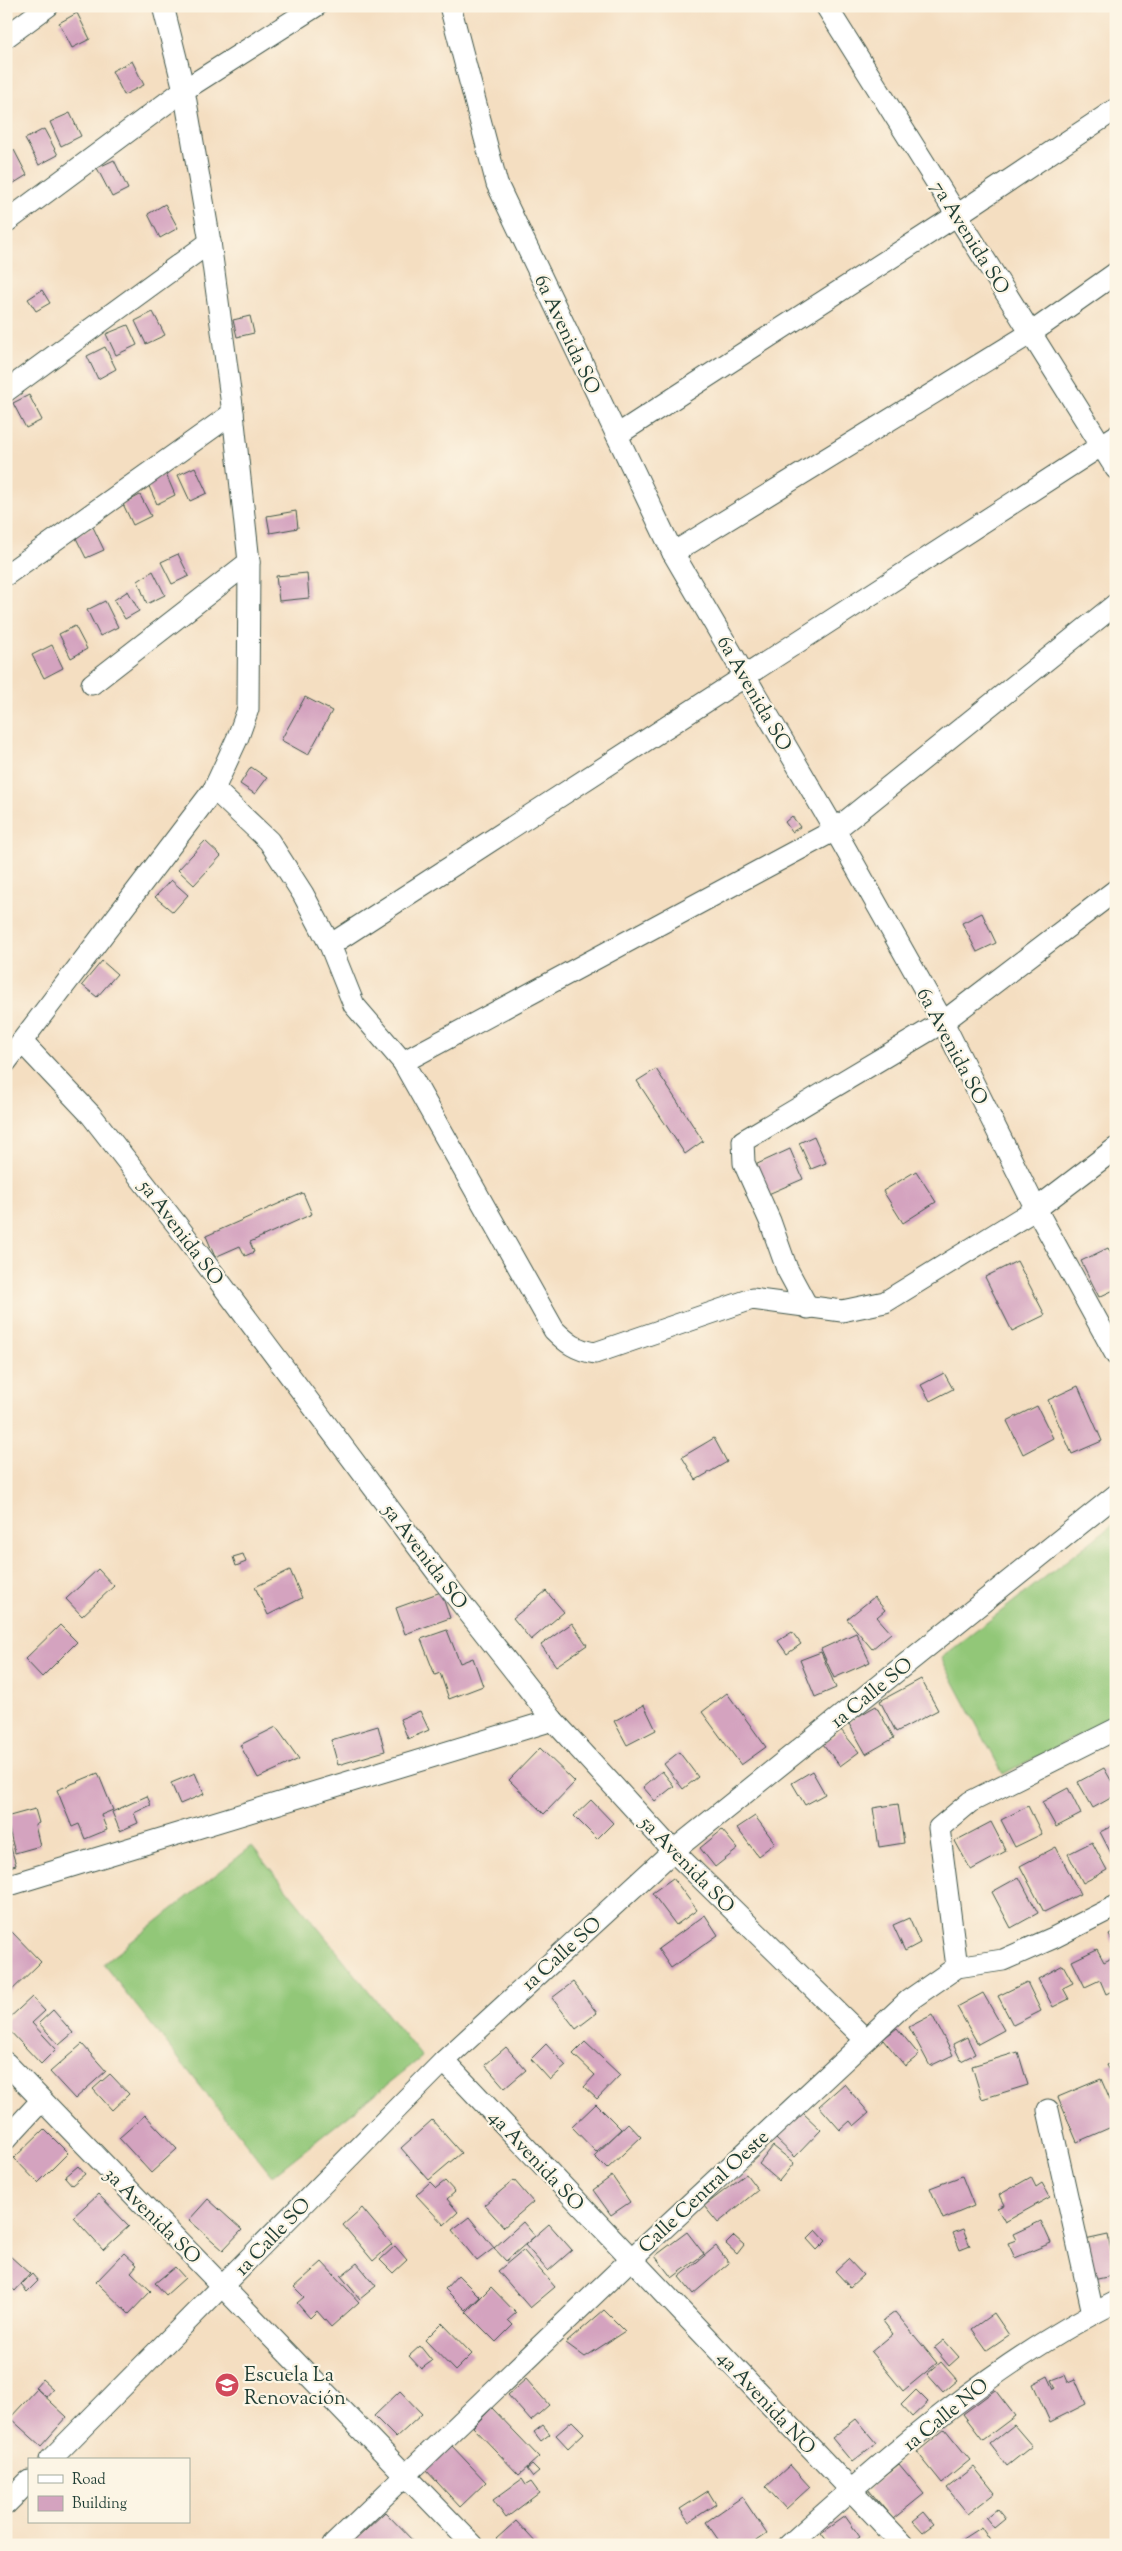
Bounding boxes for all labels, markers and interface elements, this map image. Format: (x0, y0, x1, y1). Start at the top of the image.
street label: 7a Avenida SO (922, 176, 1015, 301)
street label: 6a Avenida SO (525, 270, 606, 400)
street label: 6a Avenida SO (708, 631, 798, 757)
street label: 6a Avenida SO (908, 983, 994, 1111)
street label: 5a Avenida SO (130, 1174, 229, 1292)
street label: 5a Avenida SO (374, 1498, 473, 1616)
street label: 1a Calle SO (825, 1652, 920, 1736)
street label: 5a Avenida SO (631, 1810, 740, 1921)
street label: 1a Calle SO (516, 1911, 609, 1999)
street label: 4a Avenida SO (481, 2105, 590, 2219)
street label: Calle Central Oeste (633, 2124, 777, 2261)
street label: 3a Avenida SO (96, 2162, 206, 2272)
street label: 1a Calle SO (229, 2192, 319, 2283)
street label: 4a Avenida NO (709, 2345, 821, 2462)
place label: Escuela La Renovación (244, 2362, 346, 2414)
school or university icon: Escuela La Renovación (214, 2372, 240, 2398)
street label: 1a Calle NO (897, 2372, 996, 2460)
legend (28, 2458, 190, 2524)
text: Road (72, 2470, 106, 2491)
text: Building (72, 2494, 127, 2515)

